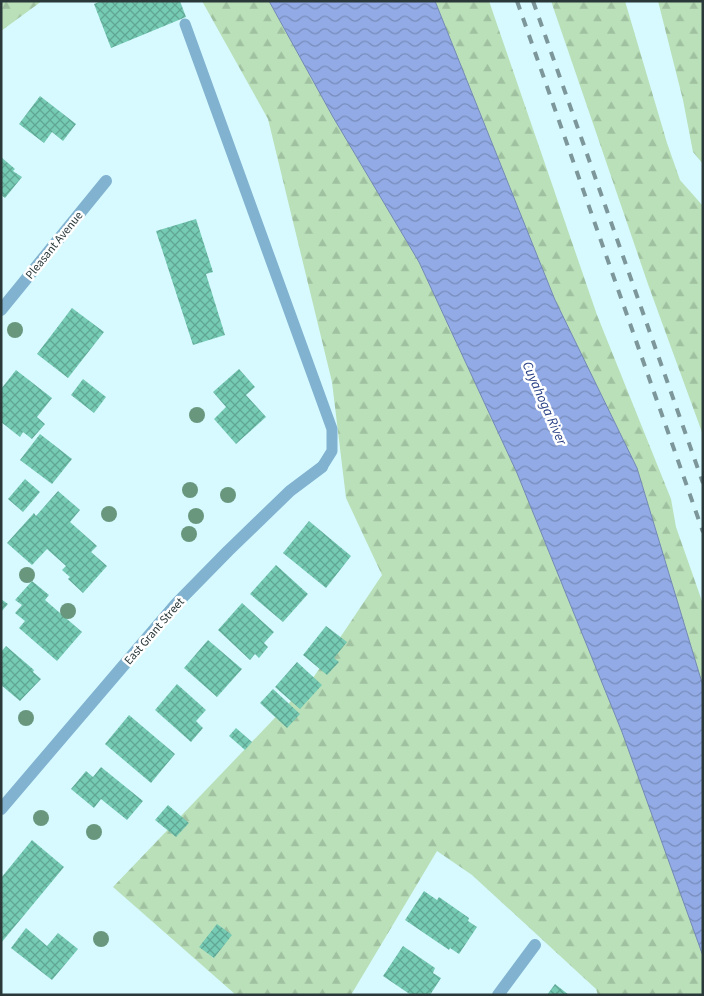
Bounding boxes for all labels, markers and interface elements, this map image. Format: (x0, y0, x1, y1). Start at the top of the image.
street label: Pleasant Avenue (22, 208, 87, 283)
water label: Cuyahoga River (517, 358, 572, 450)
street label: East Grant Street (120, 594, 188, 669)

